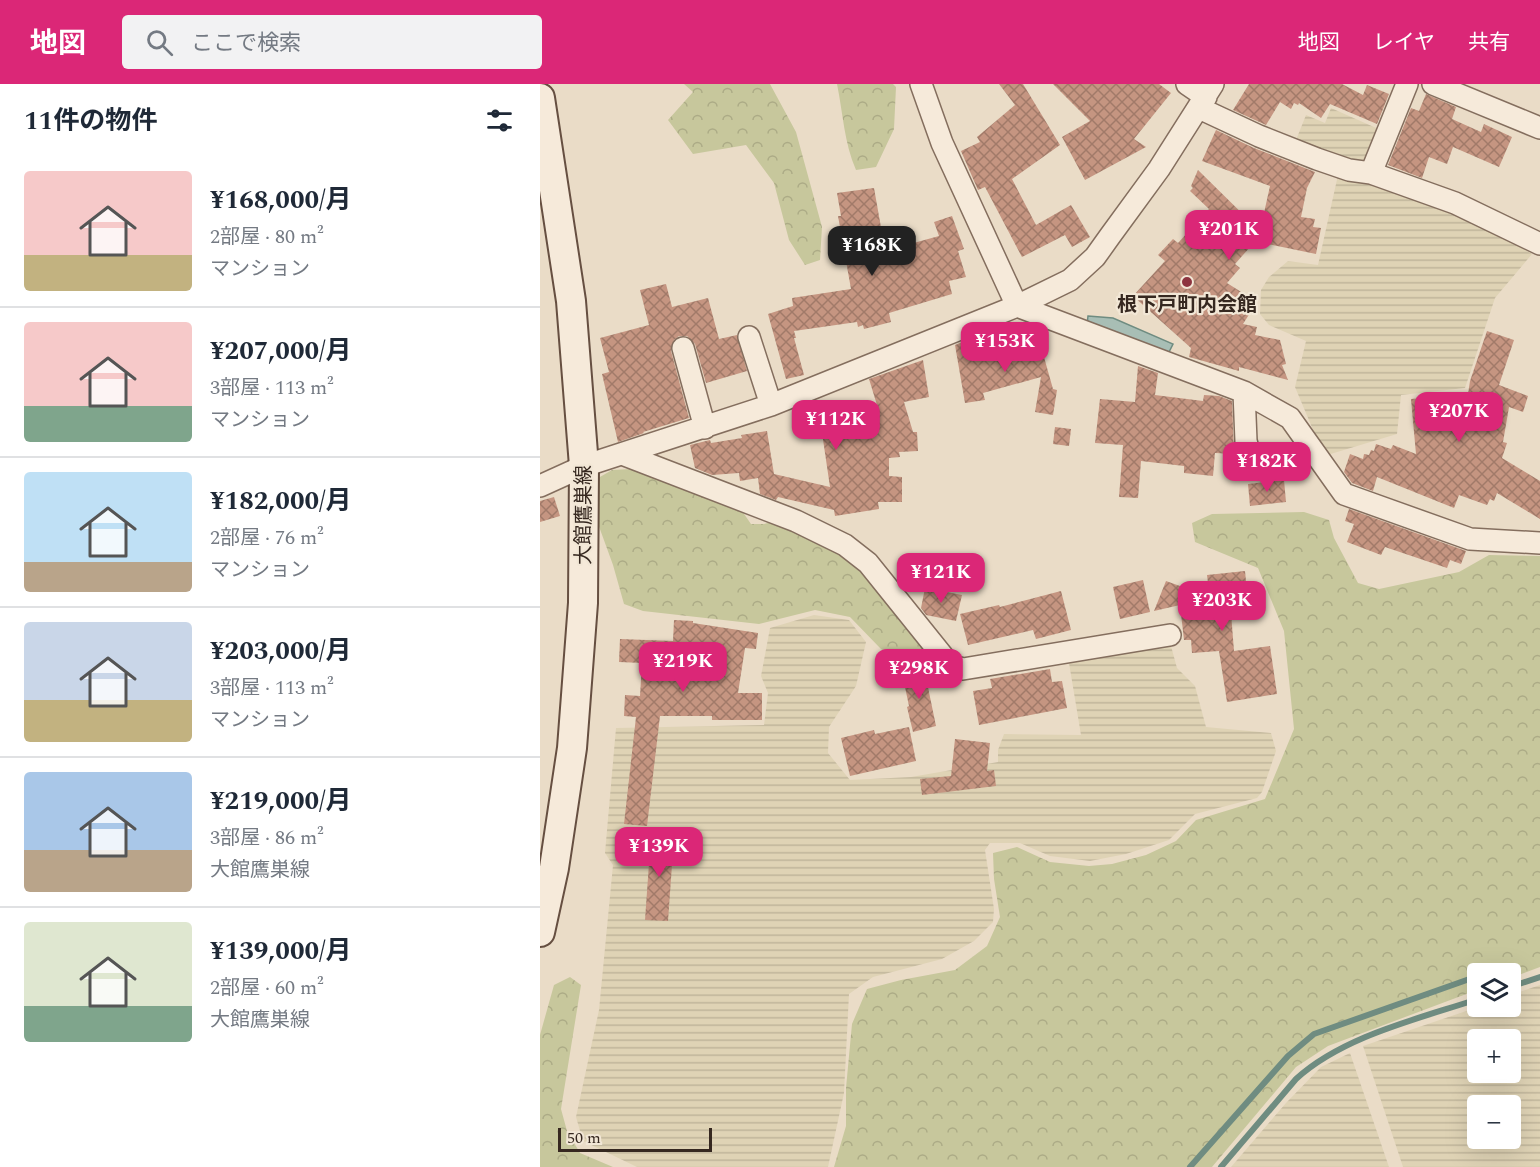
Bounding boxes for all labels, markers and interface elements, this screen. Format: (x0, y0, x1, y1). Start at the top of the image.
search box (122, 15, 542, 69)
text: 地図 (30, 22, 86, 65)
icon: search (143, 26, 176, 59)
text: ここで検索 (191, 27, 301, 60)
text: 地図 (1298, 27, 1340, 59)
text: レイヤ (1373, 27, 1435, 59)
text: 共有 (1468, 27, 1510, 59)
text: 11件の物件 (24, 101, 157, 141)
icon: filters (483, 104, 516, 137)
text: ¥168,000/月 (210, 180, 352, 220)
icon: home (72, 195, 144, 267)
pin: ¥201K (1187, 210, 1271, 261)
text: ¥201K (1199, 214, 1259, 244)
text: 2部屋 · 80 m² (210, 222, 324, 252)
pin: ¥168K (830, 226, 914, 277)
text: ¥168K (842, 230, 902, 260)
text: マンション (210, 254, 310, 284)
marker: 根下戸町内会館 (1180, 275, 1194, 289)
place label: 根下戸町内会館 (1117, 290, 1257, 320)
pin: ¥153K (963, 322, 1047, 373)
text: ¥153K (975, 326, 1035, 356)
text: ¥207,000/月 (210, 331, 352, 371)
icon: home (72, 346, 144, 418)
text: 3部屋 · 113 m² (210, 373, 334, 403)
pin: ¥207K (1417, 392, 1501, 443)
text: ¥207K (1429, 396, 1489, 426)
pin: ¥112K (794, 400, 878, 451)
text: ¥112K (806, 404, 866, 434)
text: マンション (210, 405, 310, 435)
pin: ¥182K (1225, 442, 1309, 493)
text: ¥182K (1237, 446, 1297, 476)
street label: 大館鷹巣線 (569, 465, 599, 565)
text: ¥182,000/月 (210, 481, 352, 521)
icon: home (72, 496, 144, 568)
text: 2部屋 · 76 m² (210, 523, 324, 553)
pin: ¥121K (899, 553, 983, 604)
text: マンション (210, 555, 310, 585)
text: ¥121K (911, 557, 971, 587)
pin: ¥203K (1180, 581, 1264, 632)
text: ¥203K (1192, 585, 1252, 615)
text: ¥203,000/月 (210, 631, 352, 671)
pin: ¥219K (641, 642, 725, 693)
icon: home (72, 646, 144, 718)
text: ¥219K (653, 646, 713, 676)
pin: ¥298K (877, 649, 961, 700)
text: ¥298K (889, 653, 949, 683)
text: 3部屋 · 113 m² (210, 673, 334, 703)
text: マンション (210, 705, 310, 735)
text: ¥219,000/月 (210, 781, 352, 821)
icon: home (72, 796, 144, 868)
text: 3部屋 · 86 m² (210, 823, 324, 853)
pin: ¥139K (617, 827, 701, 878)
text: ¥139K (629, 831, 689, 861)
text: 大館鷹巣線 (210, 855, 310, 885)
text: ¥139,000/月 (210, 931, 352, 971)
icon: home (72, 946, 144, 1018)
map controls (1467, 963, 1521, 1149)
button: layers (1467, 963, 1521, 1017)
text: 2部屋 · 60 m² (210, 973, 324, 1003)
text: 大館鷹巣線 (210, 1005, 310, 1035)
button: + (1467, 1029, 1521, 1083)
button: − (1467, 1095, 1521, 1149)
scale bar (558, 1125, 712, 1152)
text: 50 m (567, 1126, 601, 1150)

